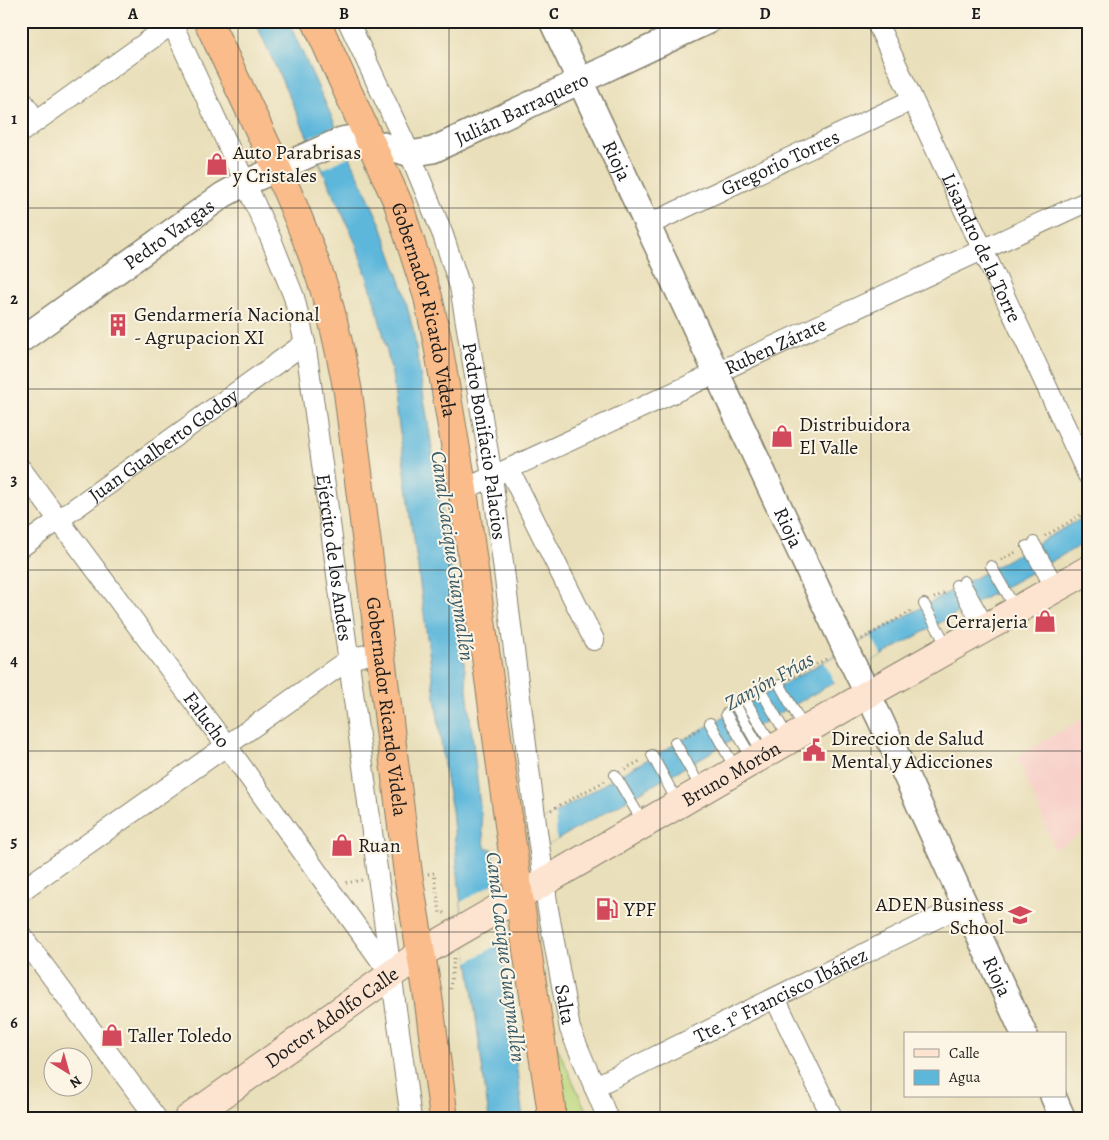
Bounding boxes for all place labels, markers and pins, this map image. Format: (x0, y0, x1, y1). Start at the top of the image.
place label: Auto Parabrisas y Cristales (232, 139, 361, 189)
shop icon: Auto Parabrisas y Cristales (204, 151, 230, 177)
place label: Gendarmería Nacional - Agrupacion XI (134, 301, 319, 351)
building icon: Gendarmería Nacional - Agrupacion XI (105, 312, 131, 338)
place label: Distribuidora El Valle (799, 411, 911, 461)
shop icon: Distribuidora El Valle (769, 423, 795, 449)
place label: Cerrajeria (946, 608, 1029, 635)
shop icon: Cerrajeria (1032, 608, 1058, 634)
place label: Direccion de Salud Mental y Adicciones (831, 725, 993, 775)
public building icon: Direccion de Salud Mental y Adicciones (801, 737, 827, 763)
shop icon: Ruan (329, 832, 355, 858)
place label: Ruan (358, 832, 401, 859)
place label: ADEN Business School (875, 891, 1004, 941)
fuel station icon: YPF (594, 896, 620, 922)
place label: YPF (623, 896, 656, 923)
school or university icon: ADEN Business School (1007, 902, 1033, 928)
shop icon: Taller Toledo (99, 1022, 125, 1048)
place label: Taller Toledo (128, 1022, 232, 1049)

